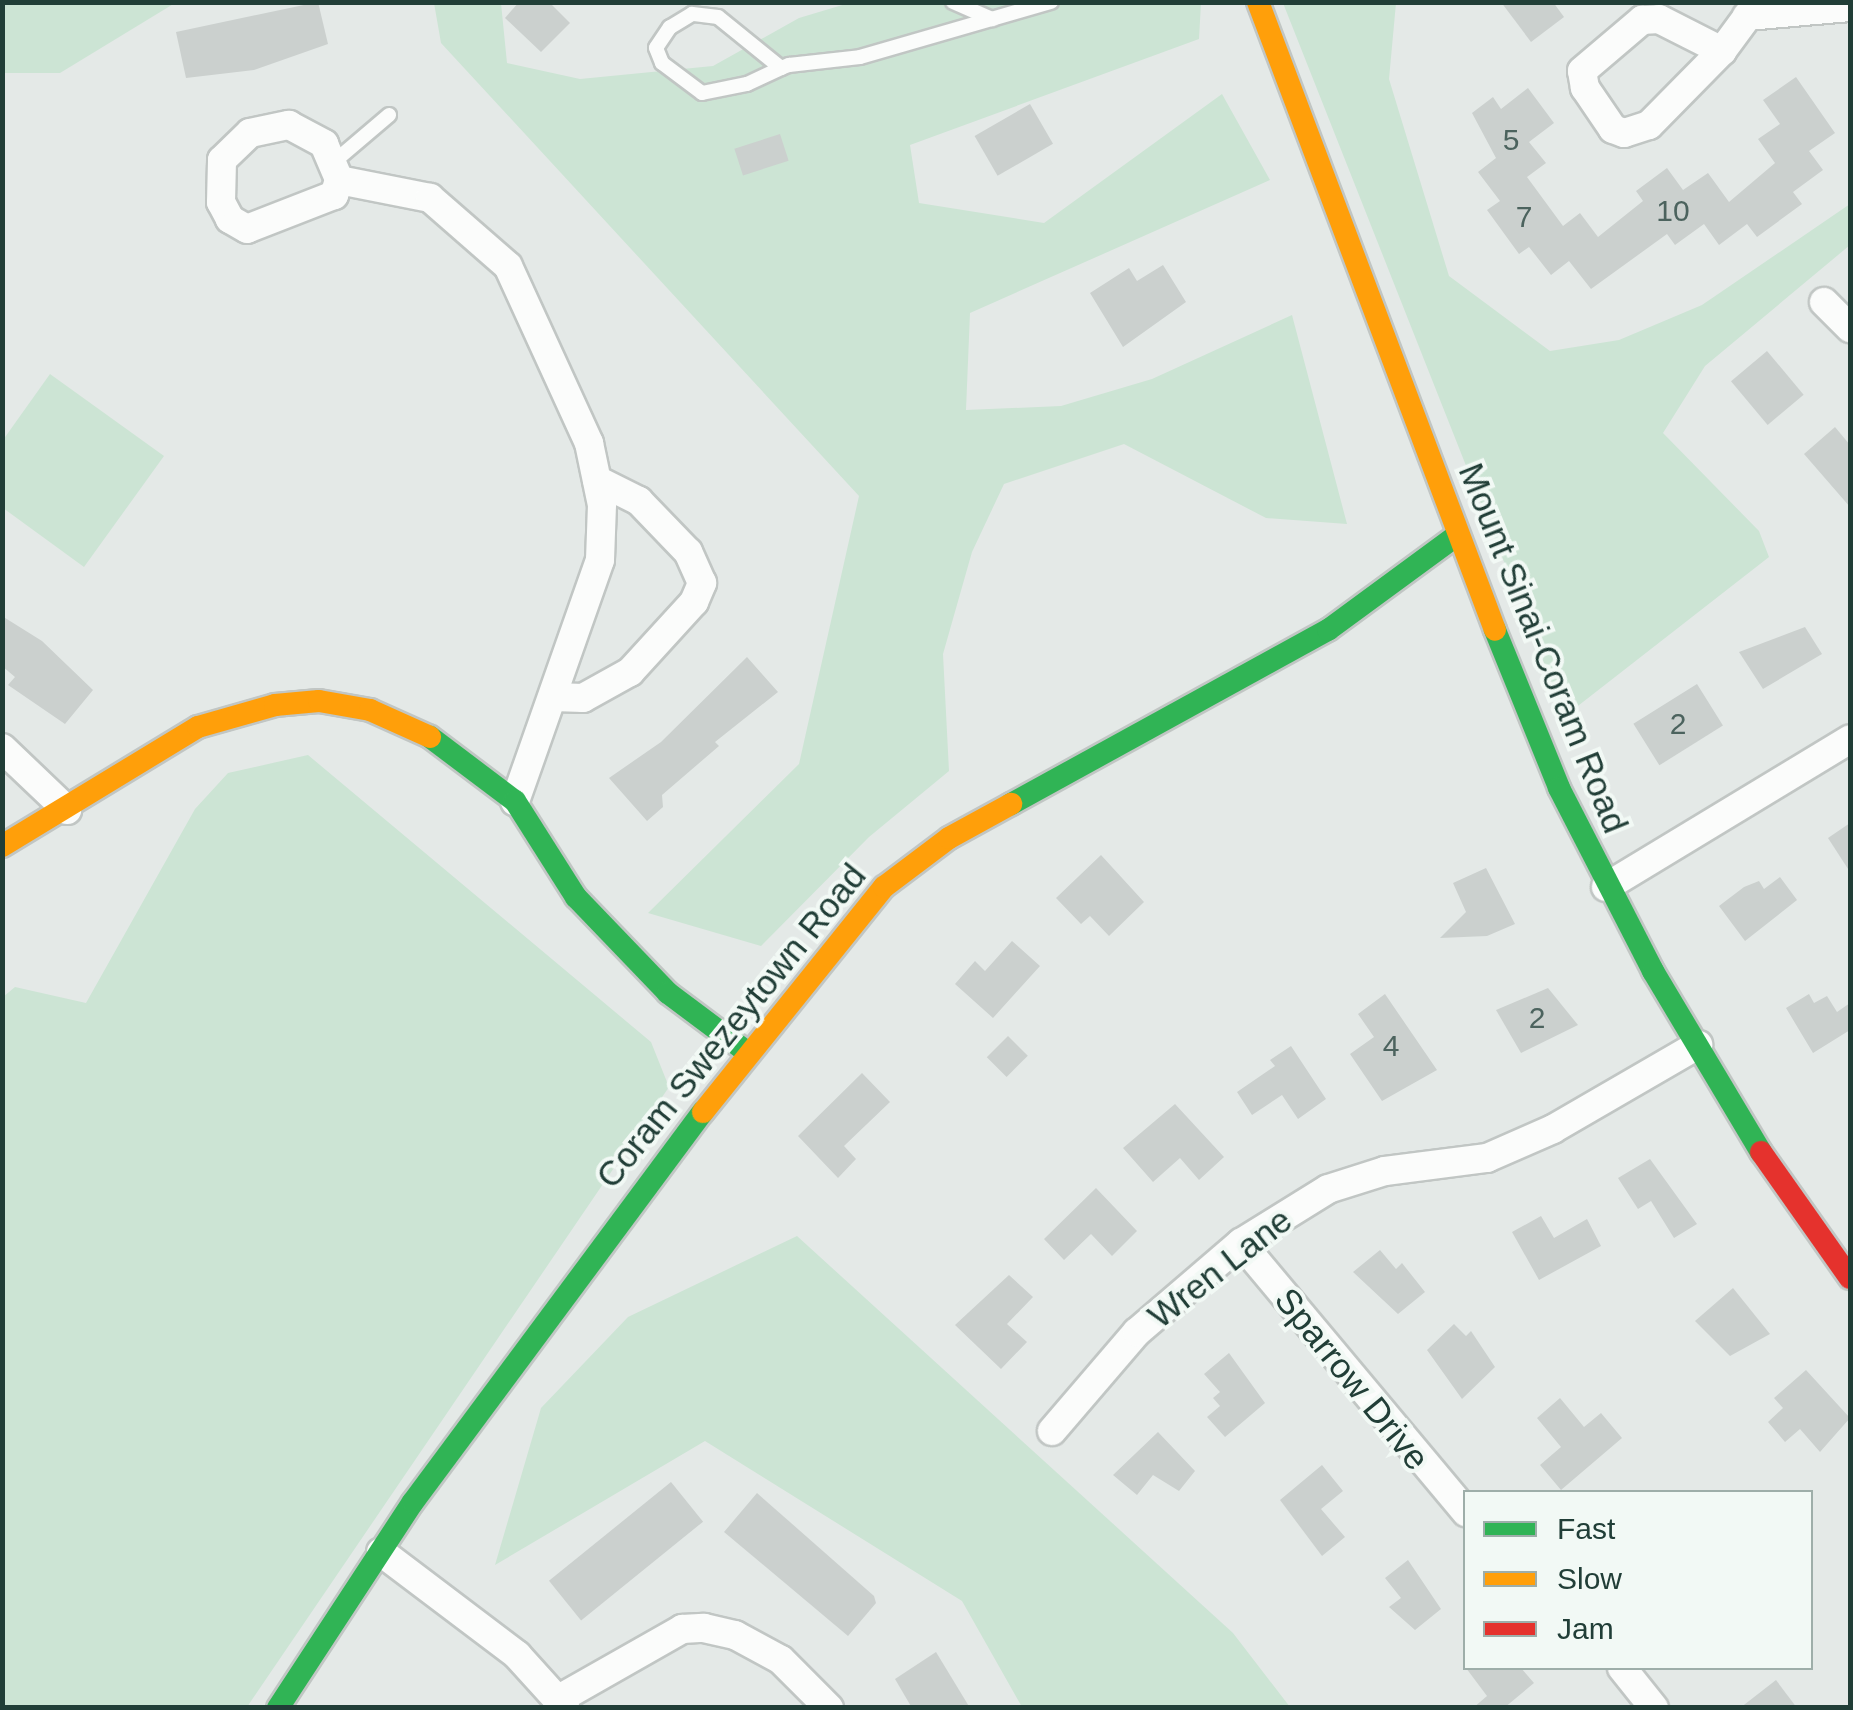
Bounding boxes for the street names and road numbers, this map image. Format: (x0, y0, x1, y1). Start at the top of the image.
street label: Mount Sinai-Coram Road (1450, 457, 1636, 839)
street label: Coram Swezeytown Road (587, 856, 875, 1196)
street label: Wren Lane (1140, 1199, 1300, 1337)
street label: Sparrow Drive (1266, 1280, 1438, 1478)

